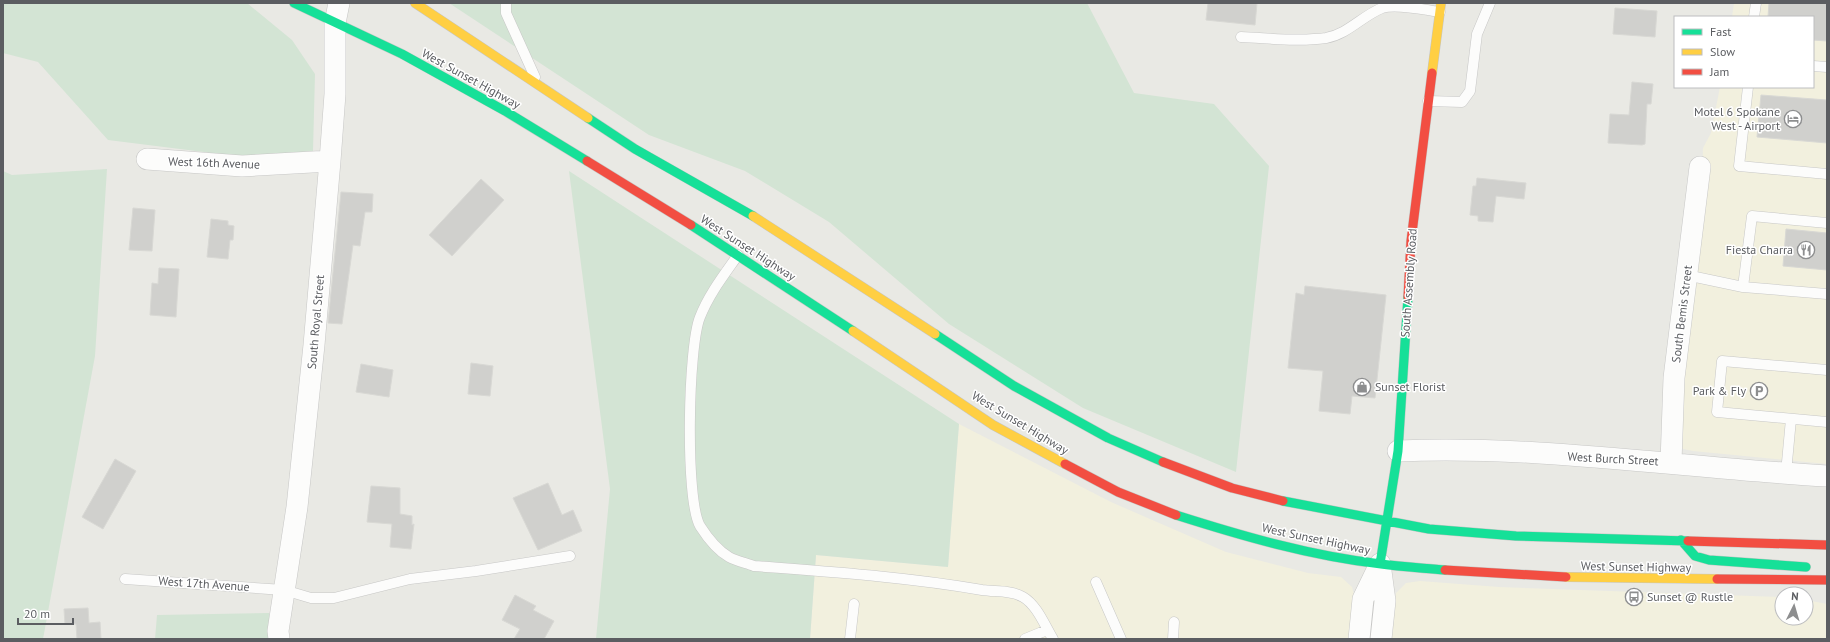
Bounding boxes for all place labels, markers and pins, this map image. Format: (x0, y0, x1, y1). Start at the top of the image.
place label: Motel 6 Spokane West - Airport (1694, 104, 1780, 133)
hotel icon: Motel 6 Spokane West - Airport (1783, 109, 1803, 129)
restaurant icon: Fiesta Charra (1796, 240, 1816, 260)
place label: Fiesta Charra (1726, 242, 1793, 257)
shop icon: Sunset Florist (1352, 377, 1372, 397)
place label: Sunset Florist (1375, 379, 1445, 394)
parking icon: Park & Fly (1749, 381, 1769, 401)
place label: Park & Fly (1693, 383, 1746, 398)
bus stop icon: Sunset @ Rustle (1624, 587, 1644, 607)
place label: Sunset @ Rustle (1647, 589, 1733, 604)

